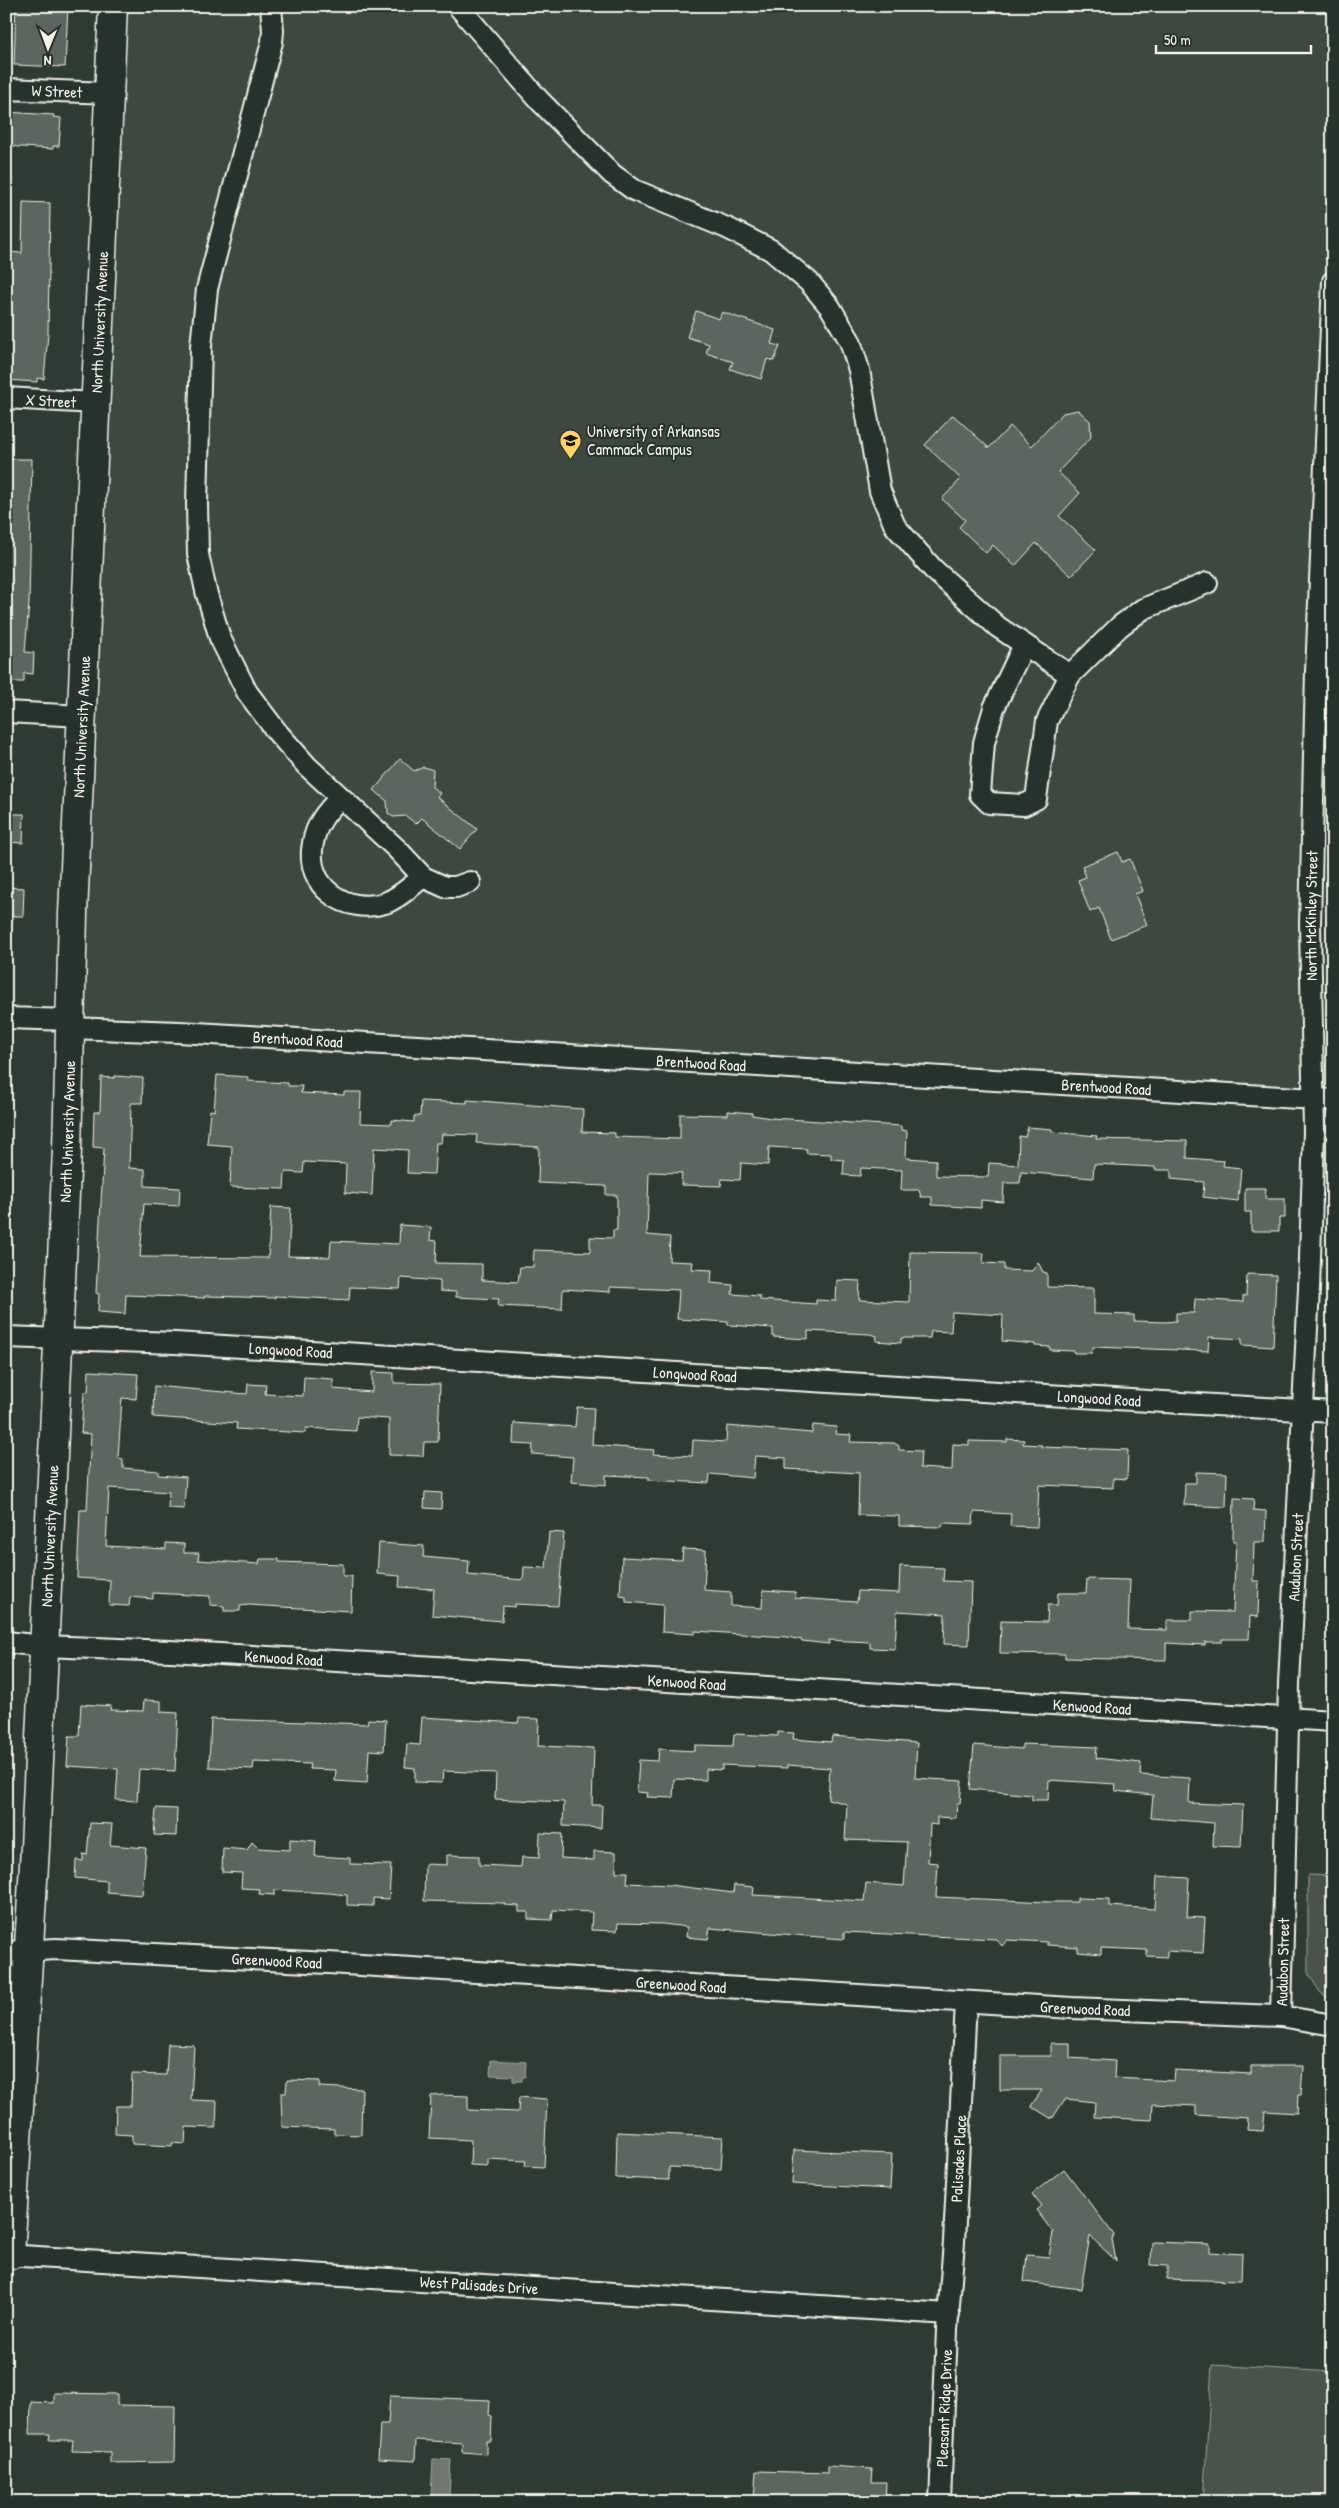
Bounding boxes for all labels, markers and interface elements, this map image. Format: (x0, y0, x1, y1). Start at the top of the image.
north arrow (22, 22, 72, 72)
scale bar (1156, 22, 1312, 54)
text: 50 m (1164, 29, 1191, 50)
text: N (43, 52, 52, 71)
street label: W Street (31, 79, 83, 103)
street label: North University Avenue (85, 250, 113, 394)
street label: X Street (25, 388, 77, 413)
place label: University of Arkansas Cammack Campus (587, 420, 720, 460)
school or university icon: University of Arkansas Cammack Campus (559, 428, 583, 459)
street label: North University Avenue (67, 655, 95, 798)
street label: North McKinley Street (1299, 850, 1323, 981)
street label: Brentwood Road (252, 1025, 343, 1053)
street label: Brentwood Road (655, 1049, 747, 1076)
street label: North University Avenue (54, 1060, 80, 1203)
street label: Brentwood Road (1061, 1073, 1152, 1100)
street label: Longwood Road (248, 1336, 333, 1363)
street label: Longwood Road (653, 1361, 737, 1387)
street label: Longwood Road (1057, 1385, 1141, 1412)
street label: North University Avenue (35, 1464, 64, 1608)
street label: Audubon Street (1282, 1512, 1309, 1602)
street label: Kenwood Road (244, 1644, 323, 1671)
street label: Kenwood Road (647, 1669, 727, 1695)
street label: Kenwood Road (1052, 1693, 1132, 1720)
street label: Audubon Street (1270, 1917, 1294, 2006)
street label: Greenwood Road (231, 1947, 322, 1974)
street label: Greenwood Road (635, 1971, 727, 1998)
street label: Greenwood Road (1039, 1995, 1131, 2021)
street label: Palisades Place (945, 2114, 971, 2203)
street label: West Palisades Drive (419, 2270, 540, 2299)
street label: Pleasant Ridge Drive (930, 2348, 957, 2467)

